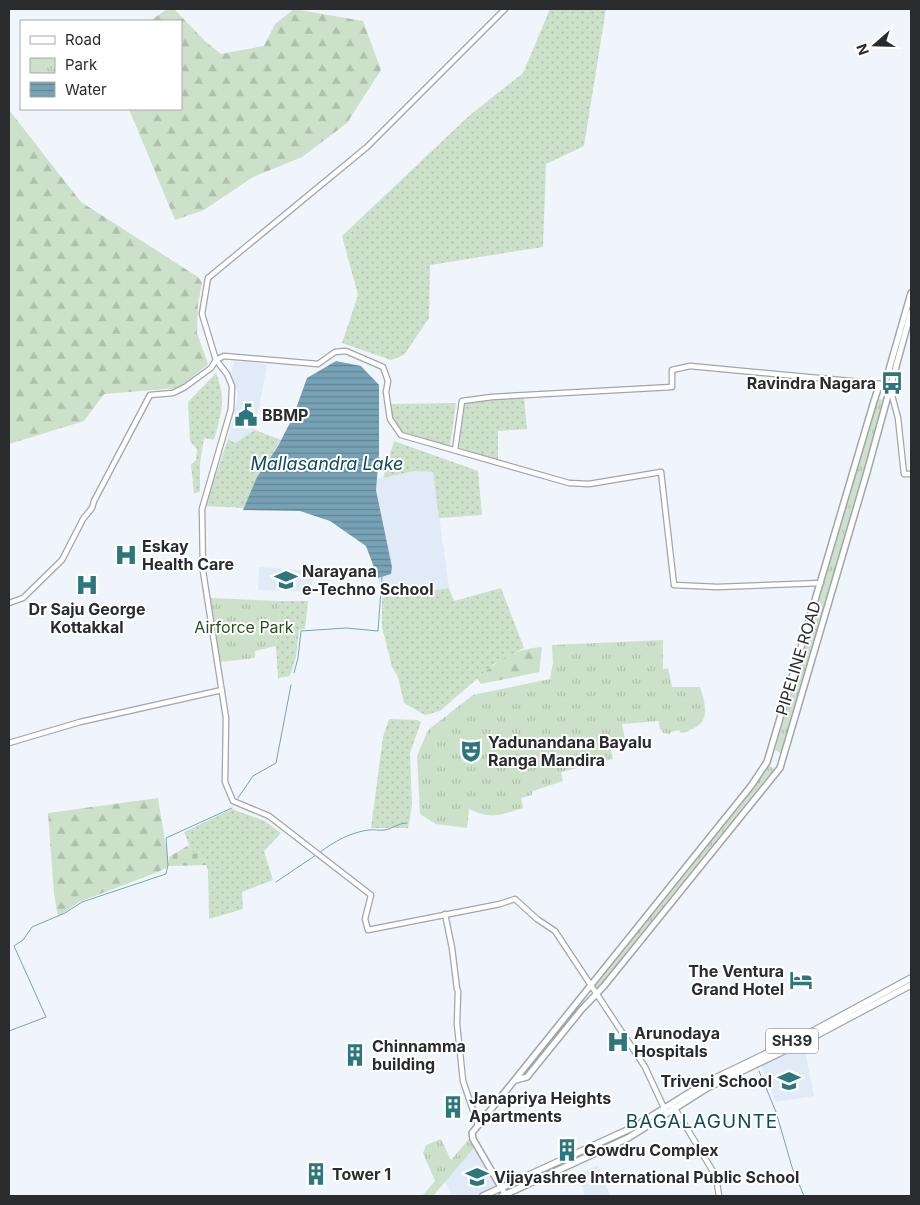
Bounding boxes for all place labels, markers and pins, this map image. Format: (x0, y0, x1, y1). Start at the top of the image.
bus stop icon: Ravindra Nagara (879, 370, 905, 396)
place label: Ravindra Nagara (747, 373, 876, 393)
public building icon: BBMP (233, 402, 259, 428)
place label: BBMP (262, 405, 308, 425)
place label: Eskay Health Care (142, 536, 234, 574)
hospital icon: Eskay Health Care (113, 542, 139, 568)
place label: Narayana e-Techno School (302, 561, 434, 599)
school or university icon: Narayana e-Techno School (273, 567, 299, 593)
hospital icon: Dr Saju George Kottakkal (74, 572, 100, 598)
place label: Dr Saju George Kottakkal (29, 599, 145, 637)
place label: Yadunandana Bayalu Ranga Mandira (488, 732, 652, 770)
theatre icon: Yadunandana Bayalu Ranga Mandira (458, 738, 484, 764)
place label: The Ventura Grand Hotel (688, 961, 784, 999)
hotel icon: The Ventura Grand Hotel (788, 967, 814, 993)
place label: Arunodaya Hospitals (634, 1023, 720, 1061)
hospital icon: Arunodaya Hospitals (605, 1029, 631, 1055)
place label: Chinnamma building (372, 1036, 466, 1074)
building icon: Chinnamma building (342, 1042, 368, 1068)
school or university icon: Triveni School (776, 1068, 802, 1094)
place label: Triveni School (661, 1071, 772, 1091)
place label: Janapriya Heights Apartments (469, 1088, 611, 1126)
building icon: Janapriya Heights Apartments (440, 1094, 466, 1120)
building icon: Gowdru Complex (554, 1137, 580, 1163)
place label: Gowdru Complex (584, 1140, 719, 1160)
building icon: Tower 1 (303, 1161, 329, 1187)
place label: Tower 1 (332, 1164, 391, 1184)
school or university icon: Vijayashree International Public School (464, 1164, 490, 1190)
place label: Vijayashree International Public School (494, 1167, 799, 1187)

